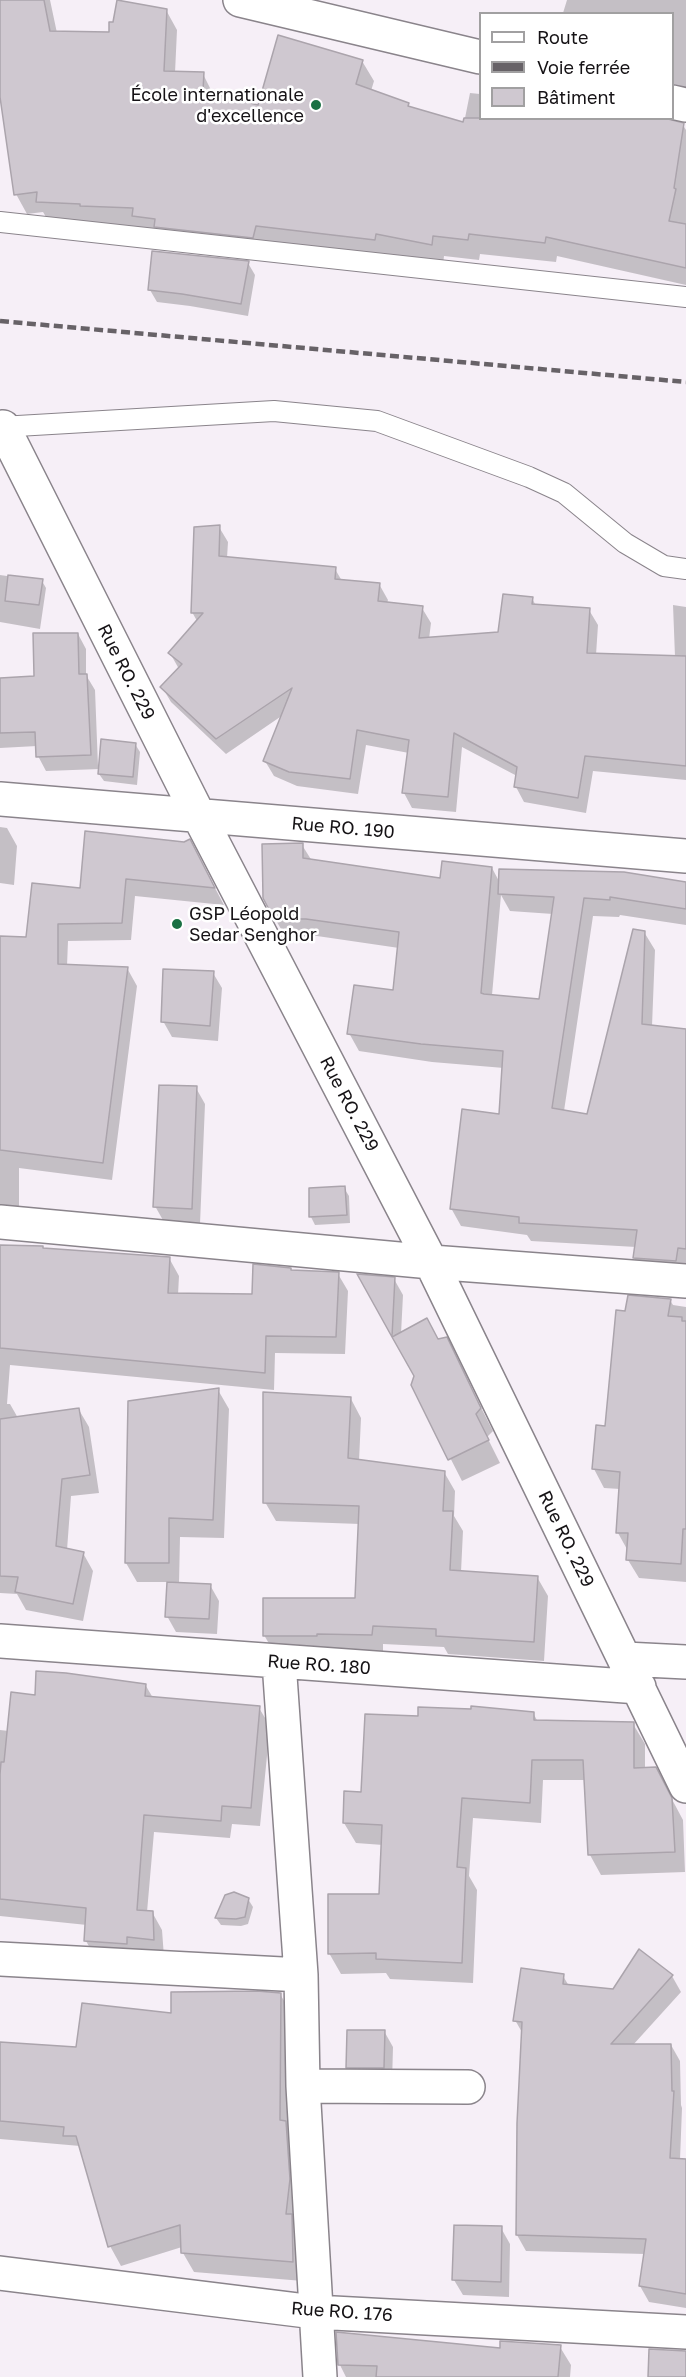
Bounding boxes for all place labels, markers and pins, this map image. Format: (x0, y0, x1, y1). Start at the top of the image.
place label: École internationale d'excellence (131, 84, 304, 127)
marker: École internationale d'excellence (309, 98, 323, 112)
place label: GSP Léopold Sedar Senghor (189, 903, 317, 946)
marker: GSP Léopold Sedar Senghor (170, 917, 184, 931)

